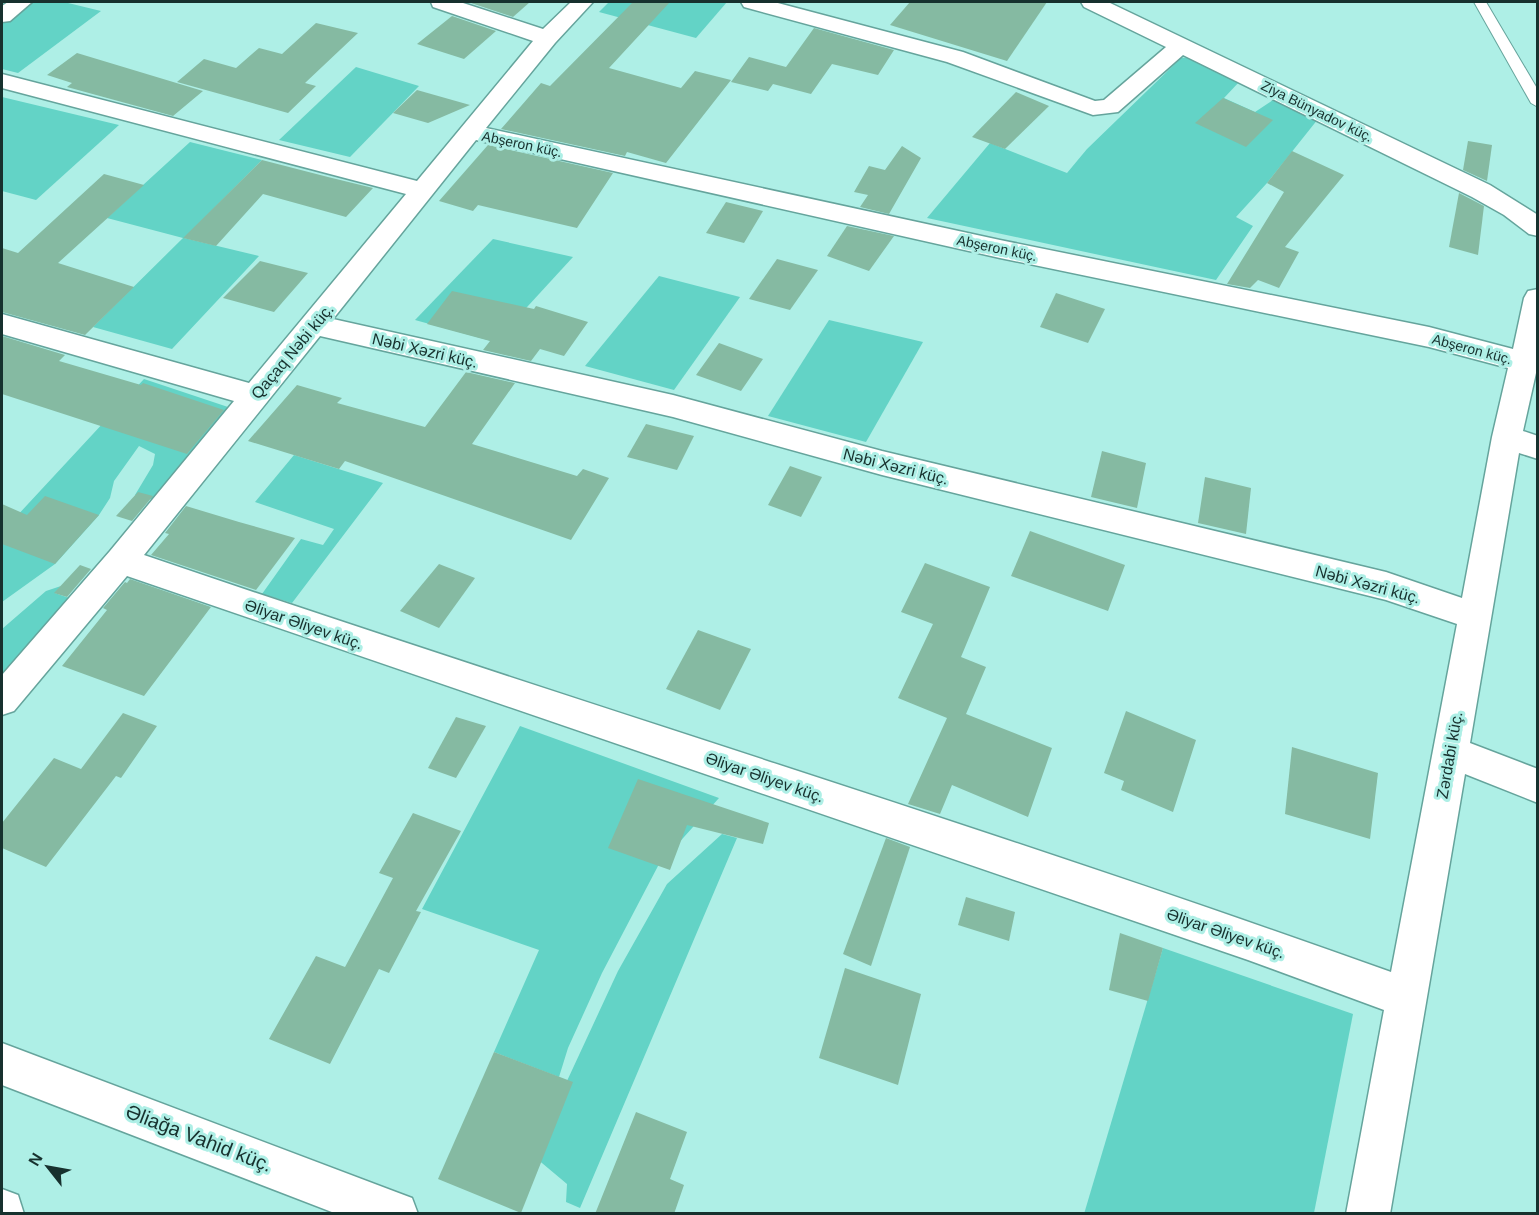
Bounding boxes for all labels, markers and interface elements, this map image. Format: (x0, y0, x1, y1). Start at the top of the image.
street label: Ziya Bünyadov küç. (1259, 77, 1375, 145)
street label: Abşeron küç. (480, 128, 564, 160)
street label: Abşeron küç. (955, 232, 1039, 264)
street label: Qaçaq Nəbi küç. (248, 301, 337, 402)
street label: Nəbi Xəzri küç. (371, 330, 479, 371)
street label: Abşeron küç. (1430, 331, 1514, 367)
street label: Nəbi Xəzri küç. (842, 445, 950, 488)
street label: Nəbi Xəzri küç. (1314, 562, 1422, 607)
street label: Əliyar Əliyev küç. (243, 596, 365, 653)
street label: Zərdabi küç. (1433, 710, 1466, 800)
street label: Əliyar Əliyev küç. (704, 749, 826, 806)
street label: Əliyar Əliyev küç. (1165, 905, 1287, 962)
street label: Əliağa Vahid küç. (123, 1100, 275, 1176)
north arrow (18, 1137, 78, 1197)
text: N (25, 1150, 46, 1169)

